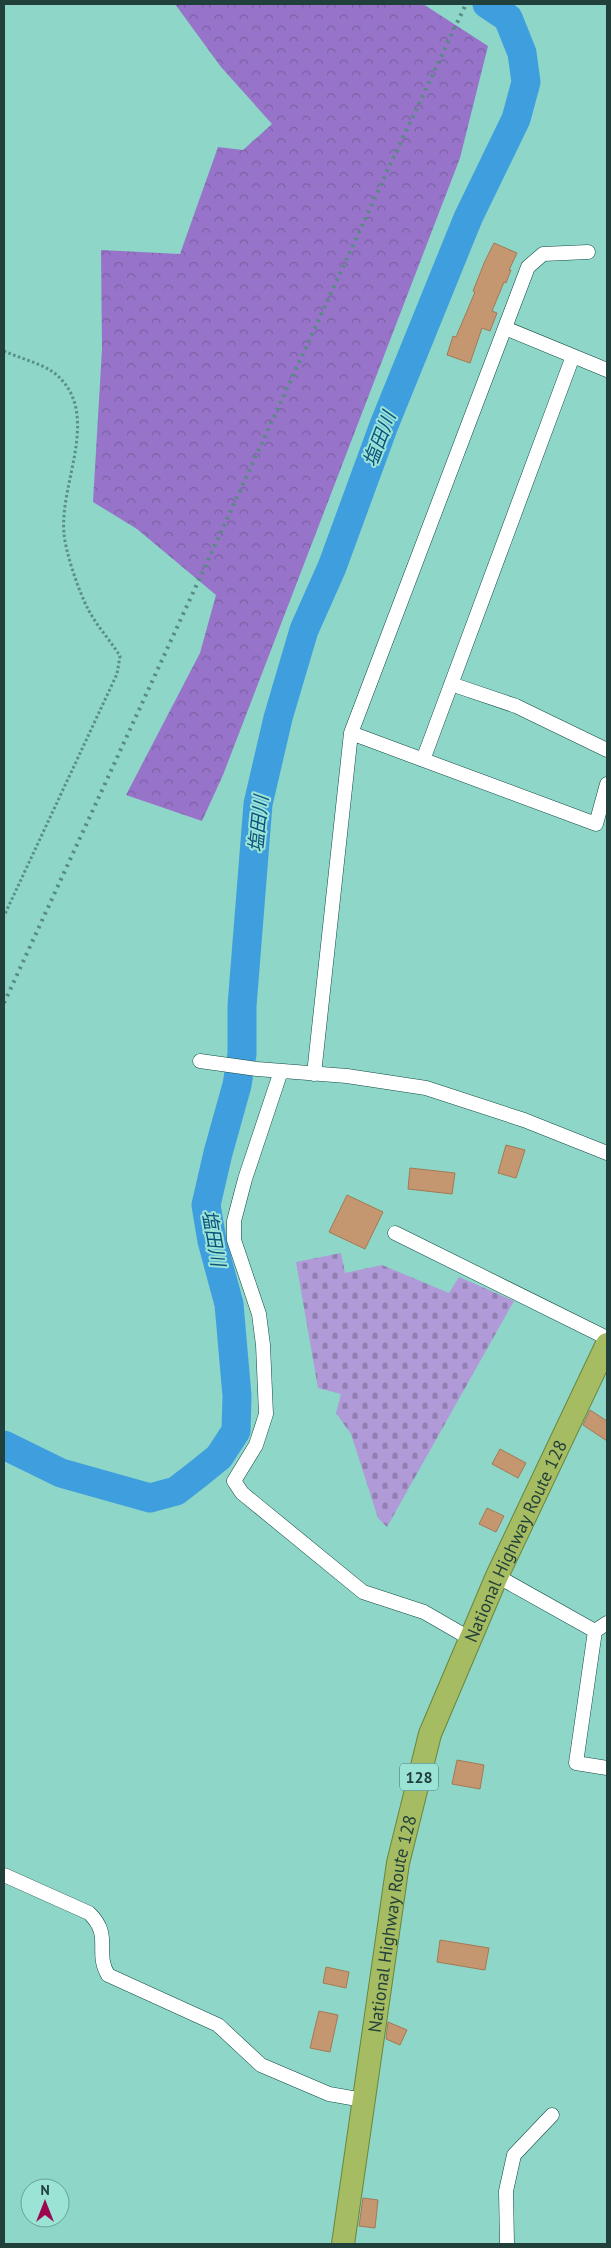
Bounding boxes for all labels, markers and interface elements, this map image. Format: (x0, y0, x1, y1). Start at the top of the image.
water label: 塩田川 (358, 406, 401, 470)
water label: 塩田川 (243, 792, 273, 854)
water label: 塩田川 (197, 1208, 231, 1270)
street label: National Highway Route 128 (459, 1436, 572, 1645)
road number: 128 (400, 1764, 438, 1790)
street label: National Highway Route 128 (362, 1812, 421, 2034)
north arrow (20, 2178, 70, 2228)
text: N (40, 2181, 50, 2199)

